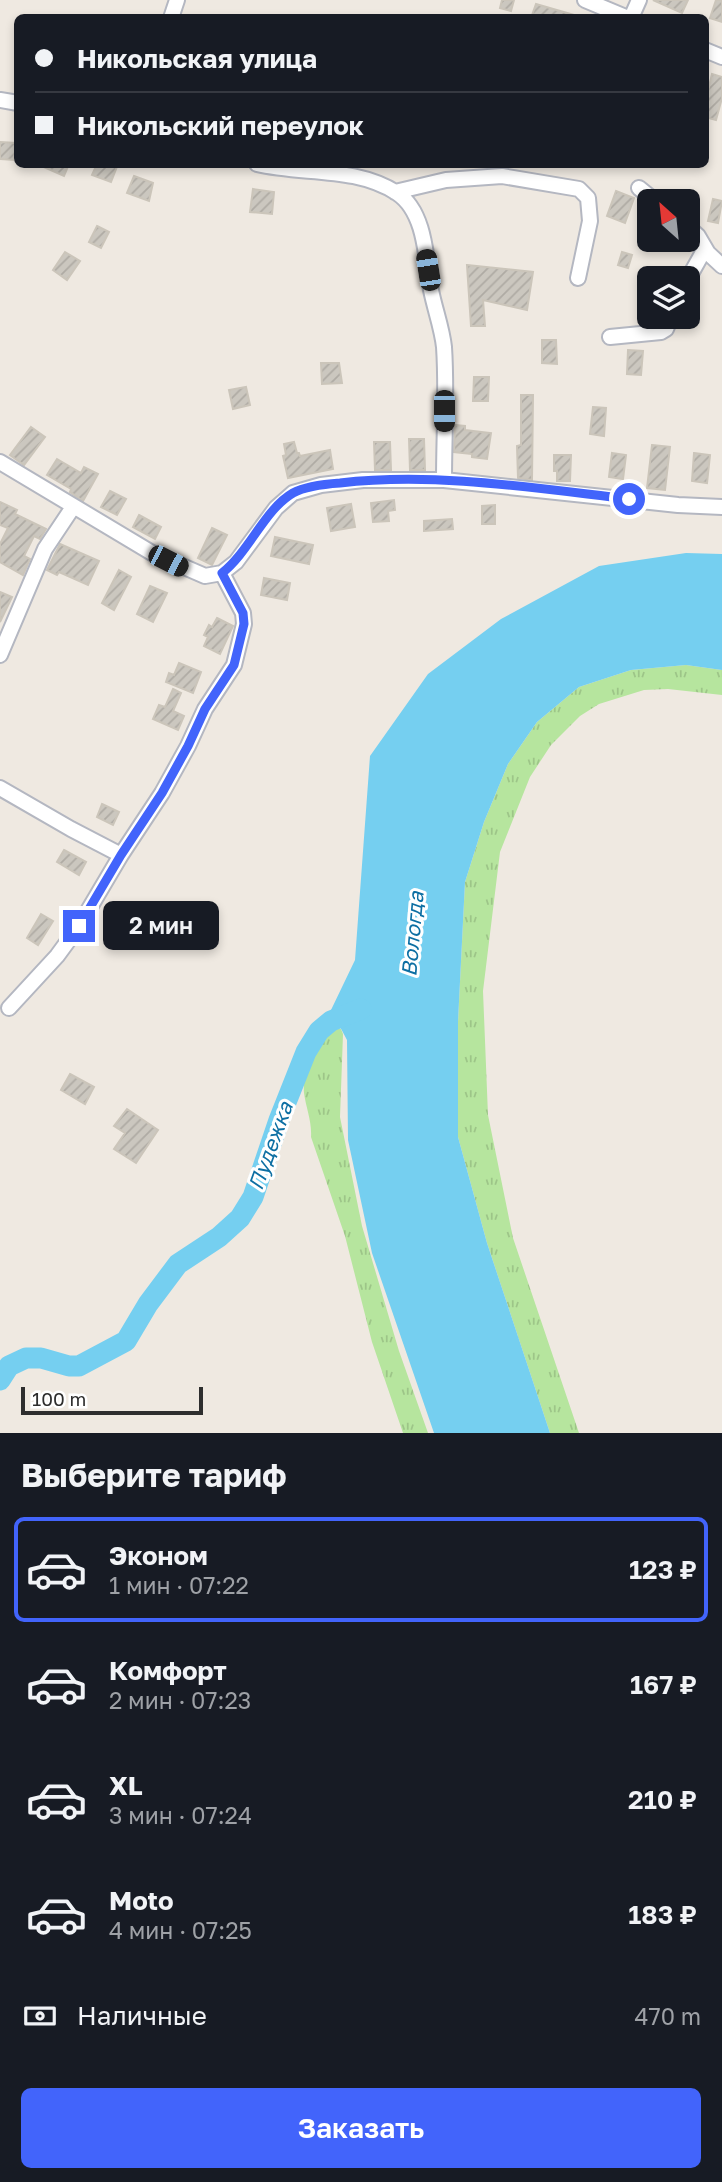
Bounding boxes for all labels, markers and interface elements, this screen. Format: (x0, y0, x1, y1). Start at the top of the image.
text: Никольская улица (77, 43, 317, 74)
text: Никольский переулок (77, 110, 364, 141)
north arrow (637, 189, 700, 252)
map controls (637, 189, 700, 329)
car (415, 248, 442, 292)
button: layers (637, 266, 700, 329)
car (434, 390, 455, 432)
route start (613, 483, 645, 515)
car (145, 542, 192, 580)
water label: Вологда (395, 889, 429, 977)
callout: 2 мин (104, 902, 219, 950)
route end (63, 910, 95, 942)
text: 2 мин (129, 911, 193, 939)
water label: Пудежка (242, 1097, 298, 1193)
scale bar (21, 1384, 203, 1416)
text: 100 m (32, 1387, 86, 1410)
text: Выберите тариф (21, 1456, 287, 1494)
icon: car (25, 1538, 88, 1601)
text: Эконом (109, 1540, 208, 1571)
text: 123 ₽ (629, 1554, 697, 1585)
text: 1 мин · 07:22 (109, 1571, 249, 1599)
icon: car (25, 1653, 88, 1716)
text: Комфорт (109, 1655, 227, 1686)
text: 167 ₽ (630, 1669, 697, 1700)
text: 2 мин · 07:23 (109, 1686, 251, 1714)
icon: car (25, 1768, 88, 1831)
text: XL (109, 1770, 143, 1801)
text: 210 ₽ (628, 1784, 697, 1815)
text: 3 мин · 07:24 (109, 1801, 252, 1829)
icon: car (25, 1883, 88, 1946)
text: Moto (109, 1885, 174, 1916)
text: 183 ₽ (628, 1899, 697, 1930)
text: 4 мин · 07:25 (109, 1916, 252, 1944)
icon: cash (21, 1997, 59, 2035)
text: Наличные (77, 2000, 207, 2031)
text: 470 m (634, 2002, 701, 2030)
button: Заказать (21, 2088, 701, 2168)

